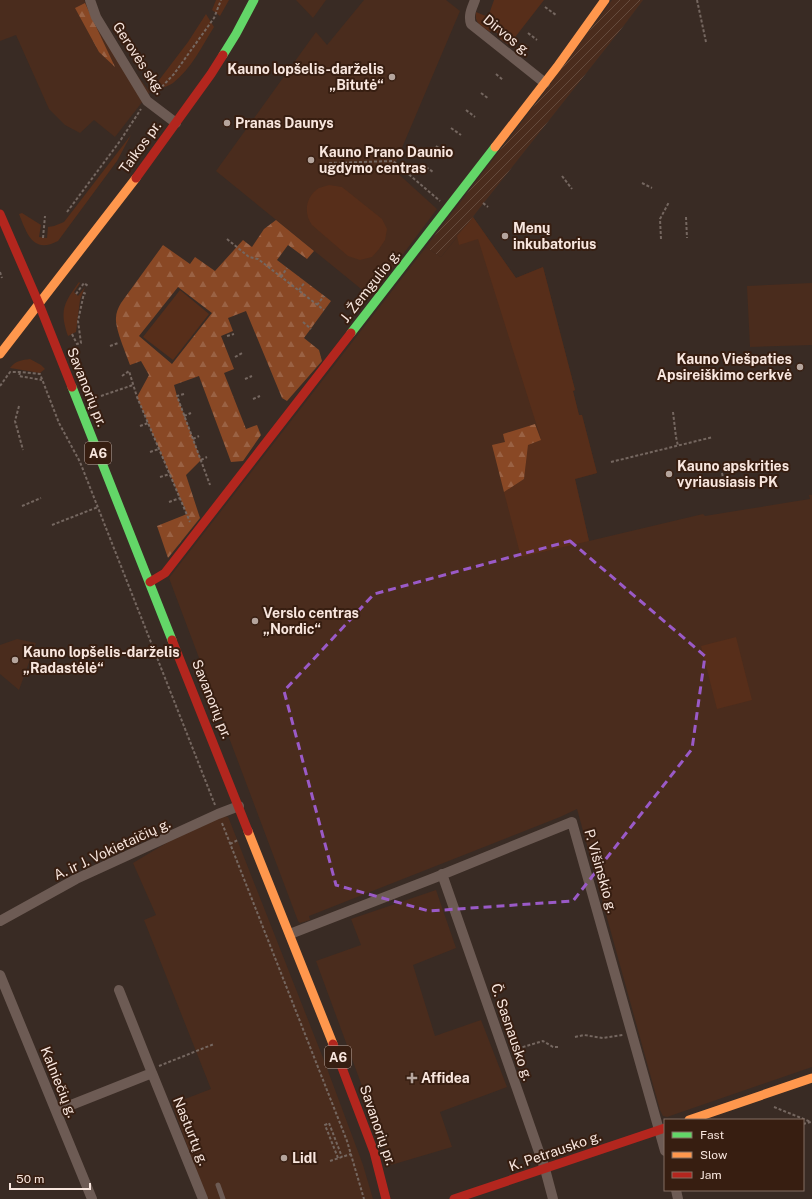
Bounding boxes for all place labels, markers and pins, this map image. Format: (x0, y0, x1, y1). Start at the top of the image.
place label: Kauno lopšelis-darželis „Bitutė“ (227, 61, 384, 93)
marker: Kauno lopšelis-darželis „Bitutė“ (387, 72, 397, 82)
place label: Pranas Daunys (235, 115, 334, 131)
marker: Pranas Daunys (222, 118, 232, 128)
place label: Kauno Prano Daunio ugdymo centras (319, 144, 453, 176)
marker: Kauno Prano Daunio ugdymo centras (306, 155, 316, 165)
place label: Menų inkubatorius (513, 220, 596, 252)
marker: Menų inkubatorius (500, 231, 510, 241)
place label: Kauno Viešpaties Apsireiškimo cerkvė (657, 351, 792, 383)
marker: Kauno Viešpaties Apsireiškimo cerkvė (795, 362, 805, 372)
place label: Kauno apskrities vyriausiasis PK (677, 458, 789, 490)
marker: Kauno apskrities vyriausiasis PK (664, 469, 674, 479)
place label: Verslo centras „Nordic“ (263, 605, 359, 637)
marker: Verslo centras „Nordic“ (250, 616, 260, 626)
place label: Kauno lopšelis-darželis „Radastėlė“ (23, 644, 180, 676)
marker: Kauno lopšelis-darželis „Radastėlė“ (10, 655, 20, 665)
place label: Affidea (421, 1070, 470, 1086)
marker: Affidea (406, 1072, 418, 1084)
place label: Lidl (292, 1150, 317, 1166)
marker: Lidl (279, 1153, 289, 1163)

